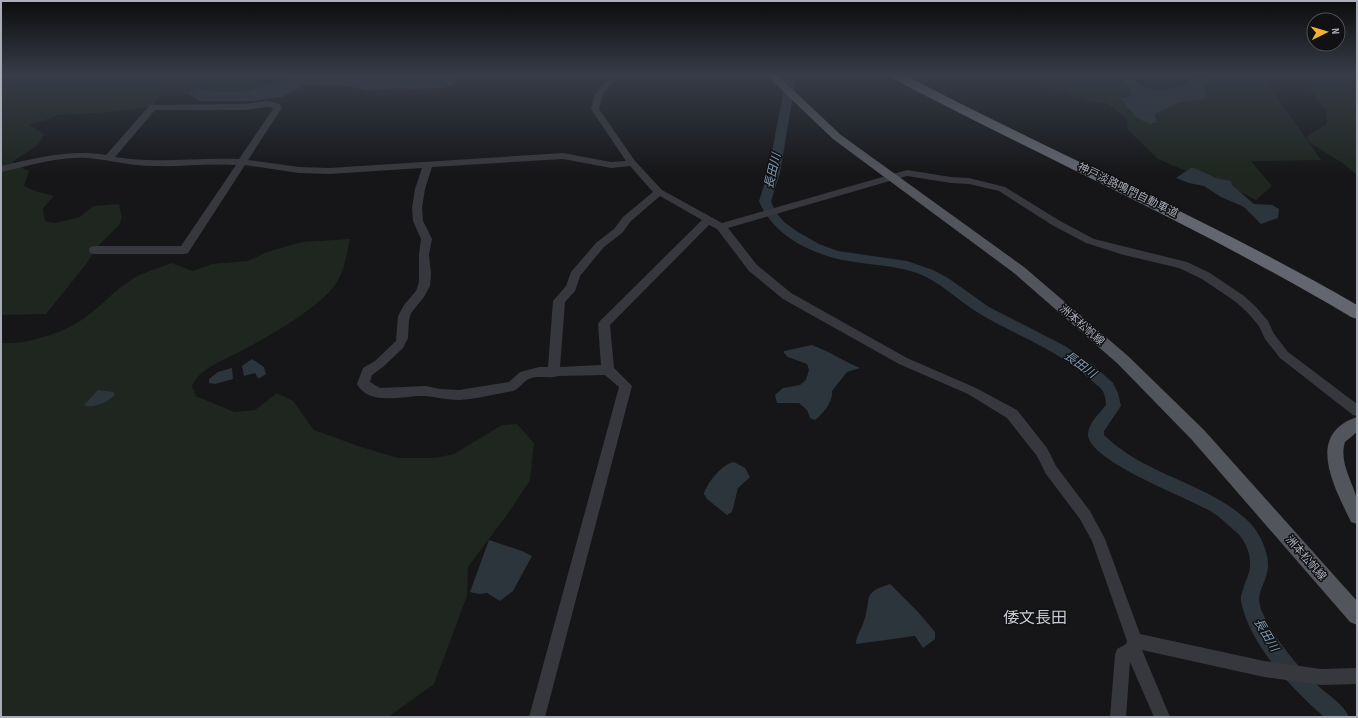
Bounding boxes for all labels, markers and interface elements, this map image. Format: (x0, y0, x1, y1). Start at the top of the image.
north arrow (1306, 12, 1346, 52)
text: N (1329, 28, 1342, 35)
water label: 長田川 (762, 150, 785, 190)
street label: 神戸淡路鳴門自動車道 (1076, 160, 1180, 220)
street label: 洲本松帆線 (1057, 302, 1107, 348)
water label: 長田川 (1061, 348, 1101, 383)
street label: 洲本松帆線 (1283, 533, 1329, 583)
district label: 倭文長田 (1003, 609, 1067, 628)
water label: 長田川 (1250, 616, 1283, 656)

